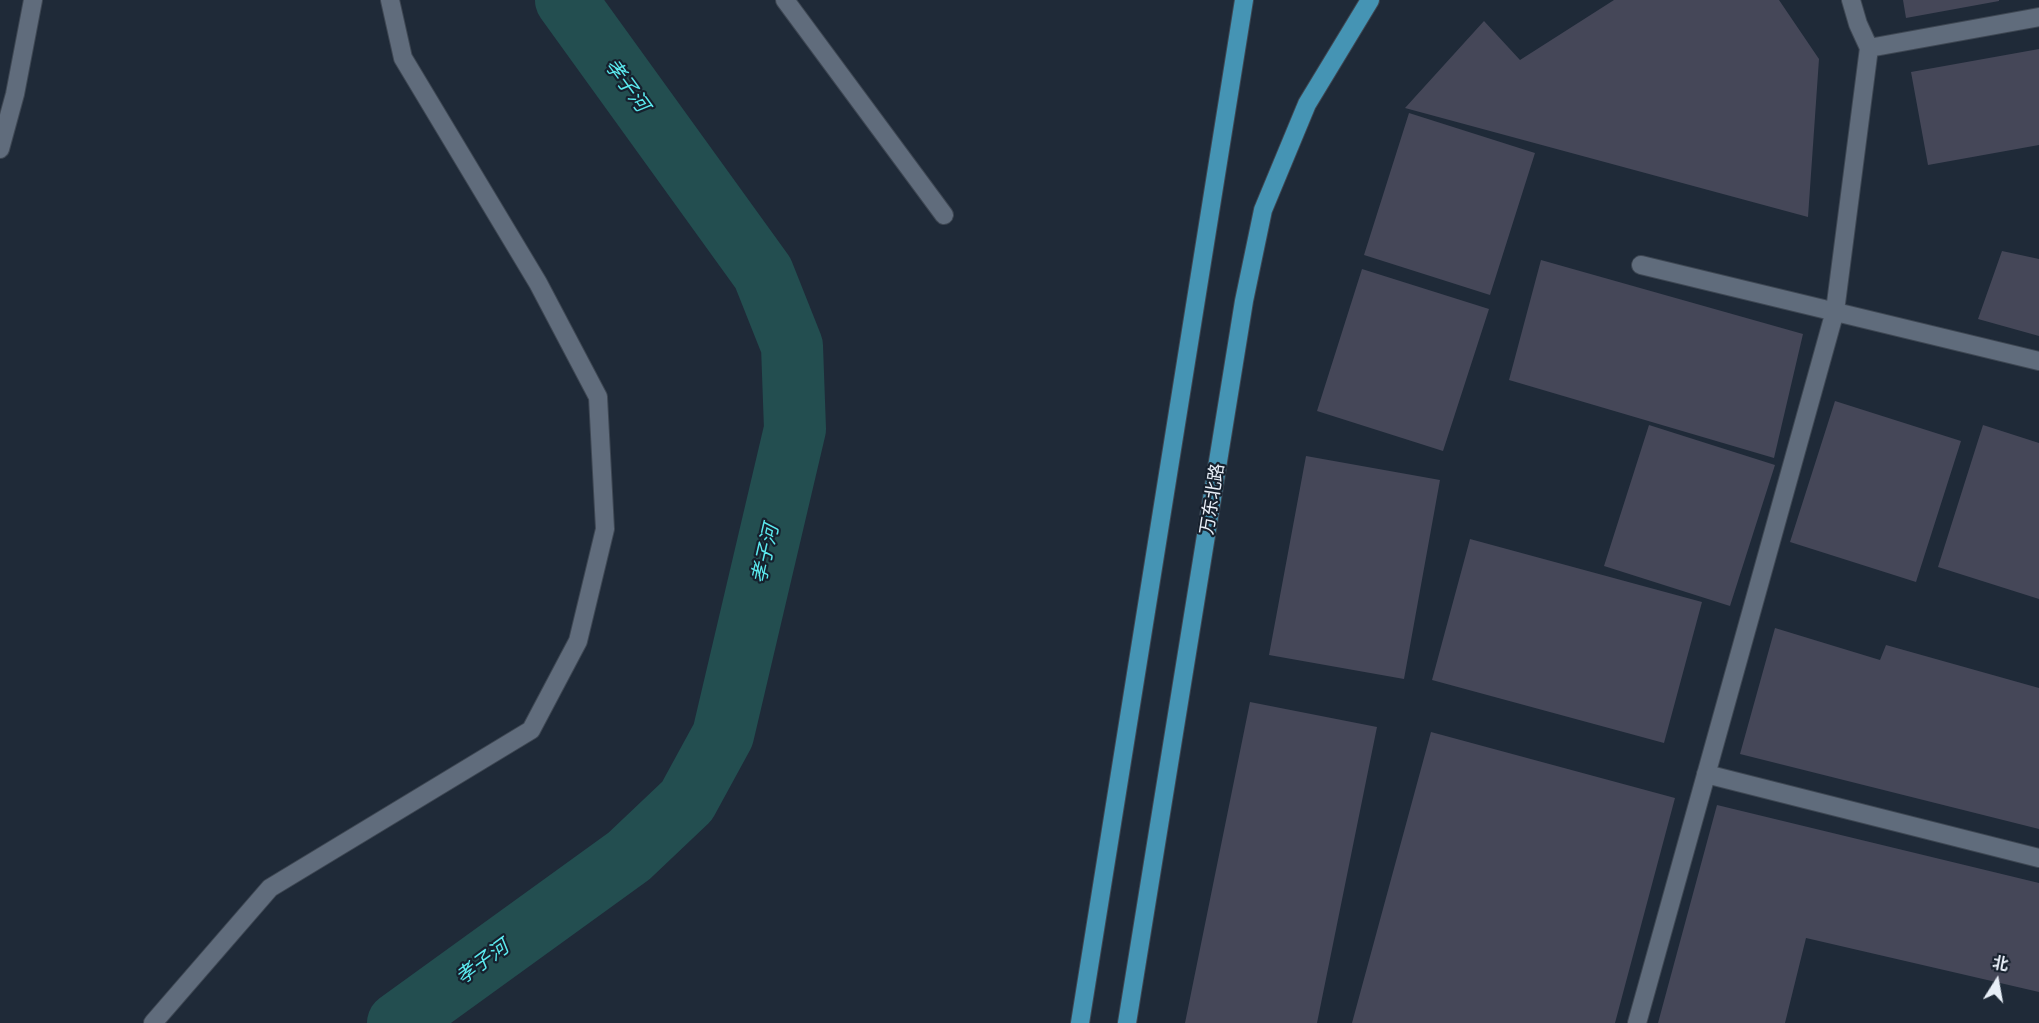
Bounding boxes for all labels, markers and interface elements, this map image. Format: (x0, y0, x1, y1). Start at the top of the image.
water label: 孝子河 (600, 54, 654, 116)
street label: 万东北路 (1196, 462, 1228, 536)
water label: 孝子河 (747, 522, 783, 586)
water label: 孝子河 (451, 935, 513, 989)
north arrow (1967, 951, 2027, 1011)
text: 北 (1991, 952, 2010, 974)

